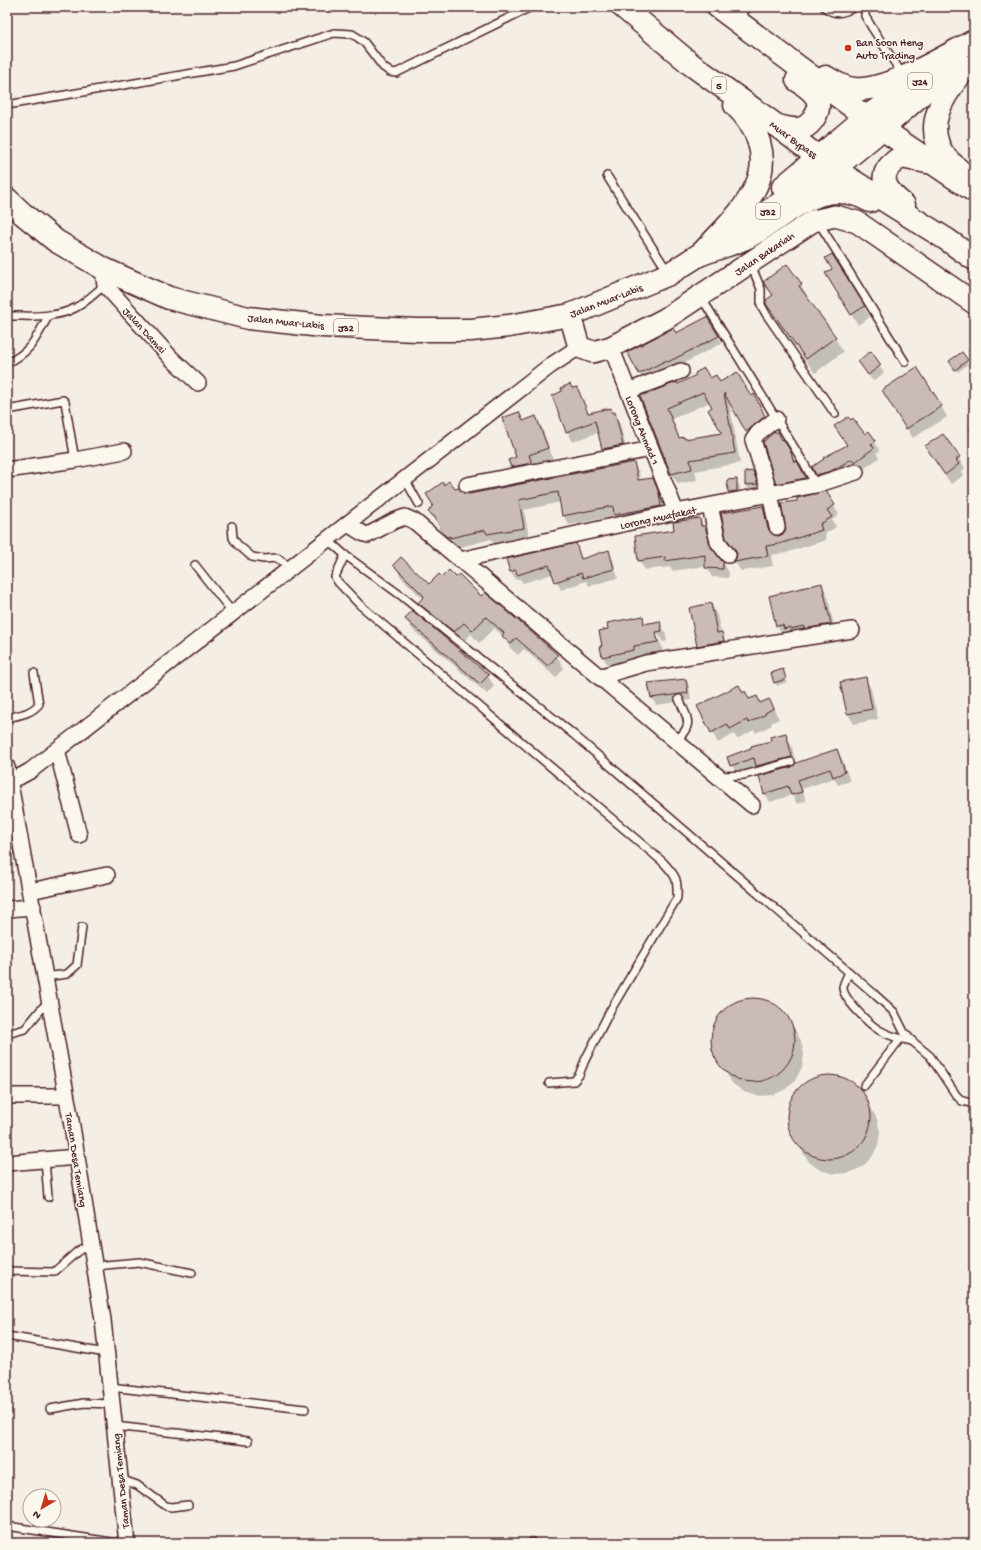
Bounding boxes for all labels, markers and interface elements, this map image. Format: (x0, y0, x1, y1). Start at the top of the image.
place label: Ban Soon Heng Auto Trading (855, 38, 923, 63)
marker: Ban Soon Heng Auto Trading (843, 43, 853, 53)
road number: J24 (908, 73, 932, 89)
road number: 5 (712, 77, 726, 93)
street label: Muar Bypass (767, 119, 820, 163)
road number: J32 (756, 203, 780, 219)
street label: Jalan Bakariah (733, 230, 797, 279)
street label: Jalan Muar-Labis (569, 282, 646, 321)
street label: Jalan Damai (119, 306, 168, 357)
street label: Jalan Muar-Labis (247, 313, 326, 333)
road number: J32 (334, 319, 358, 335)
street label: Lorong Ahmad 1 (622, 395, 660, 467)
street label: Lorong Muafakat (619, 504, 699, 533)
street label: Taman Desa Temiang (61, 1111, 88, 1208)
street label: Taman Desa Temiang (111, 1433, 133, 1530)
north arrow (22, 1488, 62, 1528)
text: N (31, 1507, 44, 1521)

